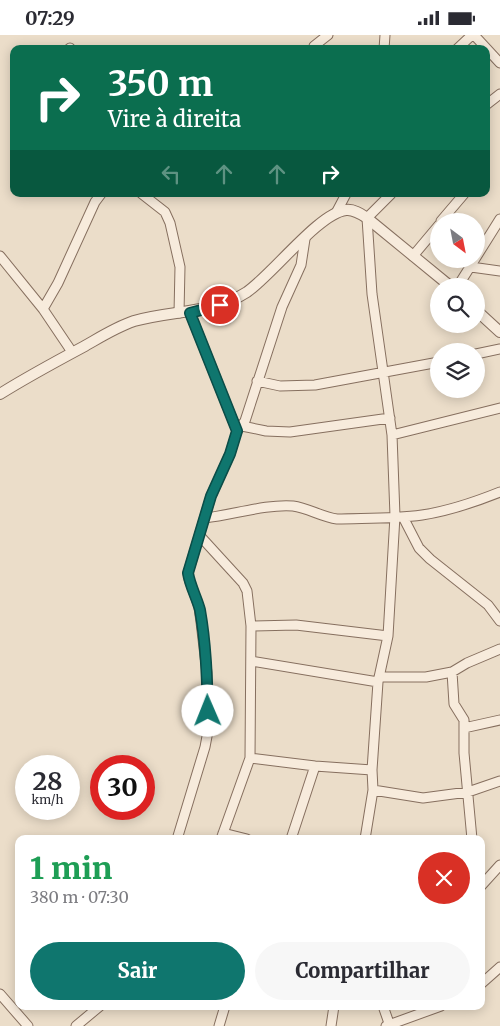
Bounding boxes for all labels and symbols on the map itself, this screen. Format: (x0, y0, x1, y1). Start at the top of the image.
north arrow (430, 213, 485, 267)
pin (199, 284, 241, 326)
position arrow (181, 684, 233, 736)
speed limit sign: 30 (90, 755, 155, 820)

